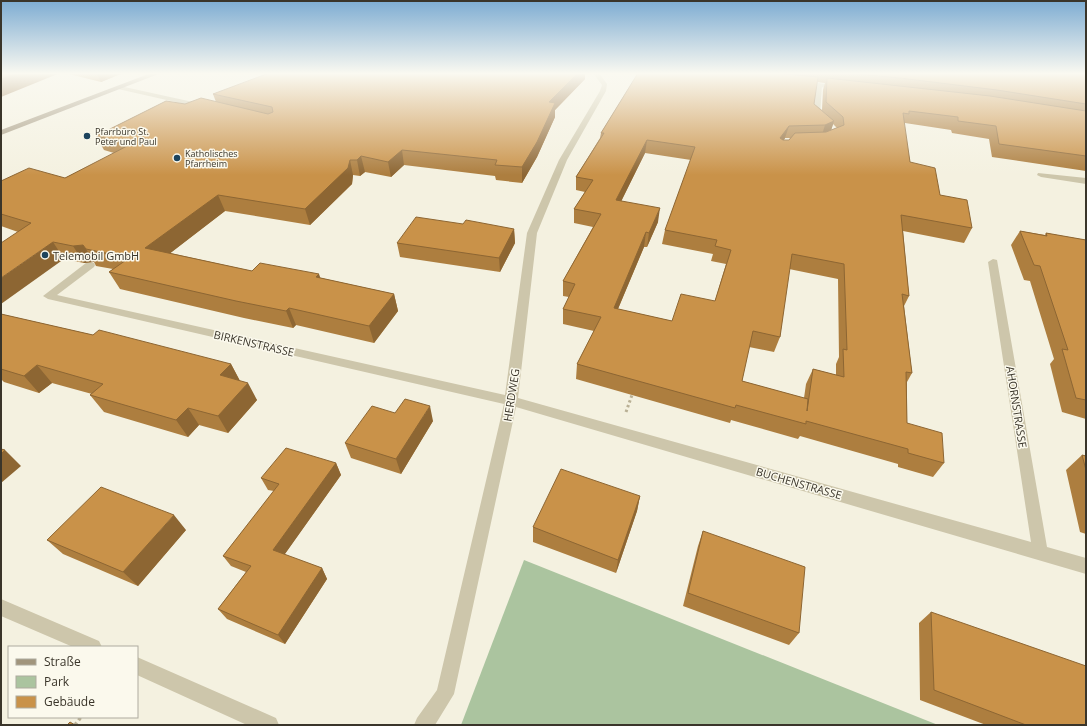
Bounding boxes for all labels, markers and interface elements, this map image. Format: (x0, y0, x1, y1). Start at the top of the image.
place label: Pfarrbüro St. Peter und Paul (95, 125, 157, 148)
marker: Pfarrbüro St. Peter und Paul (82, 131, 92, 141)
place label: Katholisches Pfarrheim (185, 147, 238, 170)
marker: Katholisches Pfarrheim (172, 153, 182, 163)
place label: Telemobil GmbH (53, 248, 139, 263)
marker: Telemobil GmbH (40, 250, 50, 260)
street label: BIRKENSTRASSE (212, 326, 296, 360)
street label: AHORNSTRASSE (1003, 365, 1031, 449)
street label: HERDWEG (499, 368, 523, 422)
street label: BUCHENSTRASSE (754, 464, 844, 502)
legend (8, 646, 138, 718)
text: Straße (44, 653, 81, 670)
text: Park (44, 673, 70, 690)
text: Gebäude (44, 693, 95, 710)

